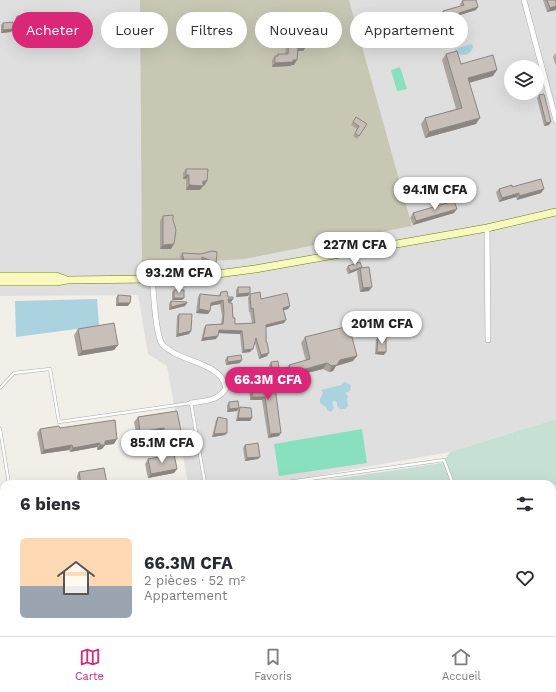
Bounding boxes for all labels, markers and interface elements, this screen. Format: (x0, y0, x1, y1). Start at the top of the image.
chip: Acheter (12, 12, 93, 48)
chip: Louer (101, 12, 168, 48)
chip: Filtres (176, 12, 247, 48)
chip: Nouveau (255, 12, 342, 48)
chip: Appartement (350, 12, 468, 48)
map controls (504, 60, 544, 100)
button: layers (504, 60, 544, 100)
pin: 94.1M CFA (389, 177, 481, 211)
text: 94.1M CFA (403, 182, 467, 197)
pin: 227M CFA (314, 232, 396, 266)
text: 227M CFA (323, 237, 387, 252)
pin: 93.2M CFA (133, 260, 225, 294)
text: 93.2M CFA (145, 265, 213, 280)
pin: 201M CFA (341, 311, 423, 345)
text: 201M CFA (351, 316, 413, 331)
pin: 66.3M CFA (222, 367, 314, 401)
text: 66.3M CFA (234, 372, 302, 387)
pin: 85.1M CFA (116, 430, 208, 464)
text: 85.1M CFA (130, 435, 194, 450)
icon: filters (514, 493, 536, 515)
text: 6 biens (20, 494, 80, 514)
text: 66.3M CFA (144, 553, 233, 573)
icon: home (52, 554, 100, 602)
icon: heart (514, 567, 536, 589)
text: 2 pièces · 52 m² (144, 573, 245, 588)
text: Appartement (144, 588, 227, 603)
tab: Carte (75, 646, 104, 683)
tab: Favoris (254, 646, 292, 683)
tab: Accueil (442, 646, 481, 683)

